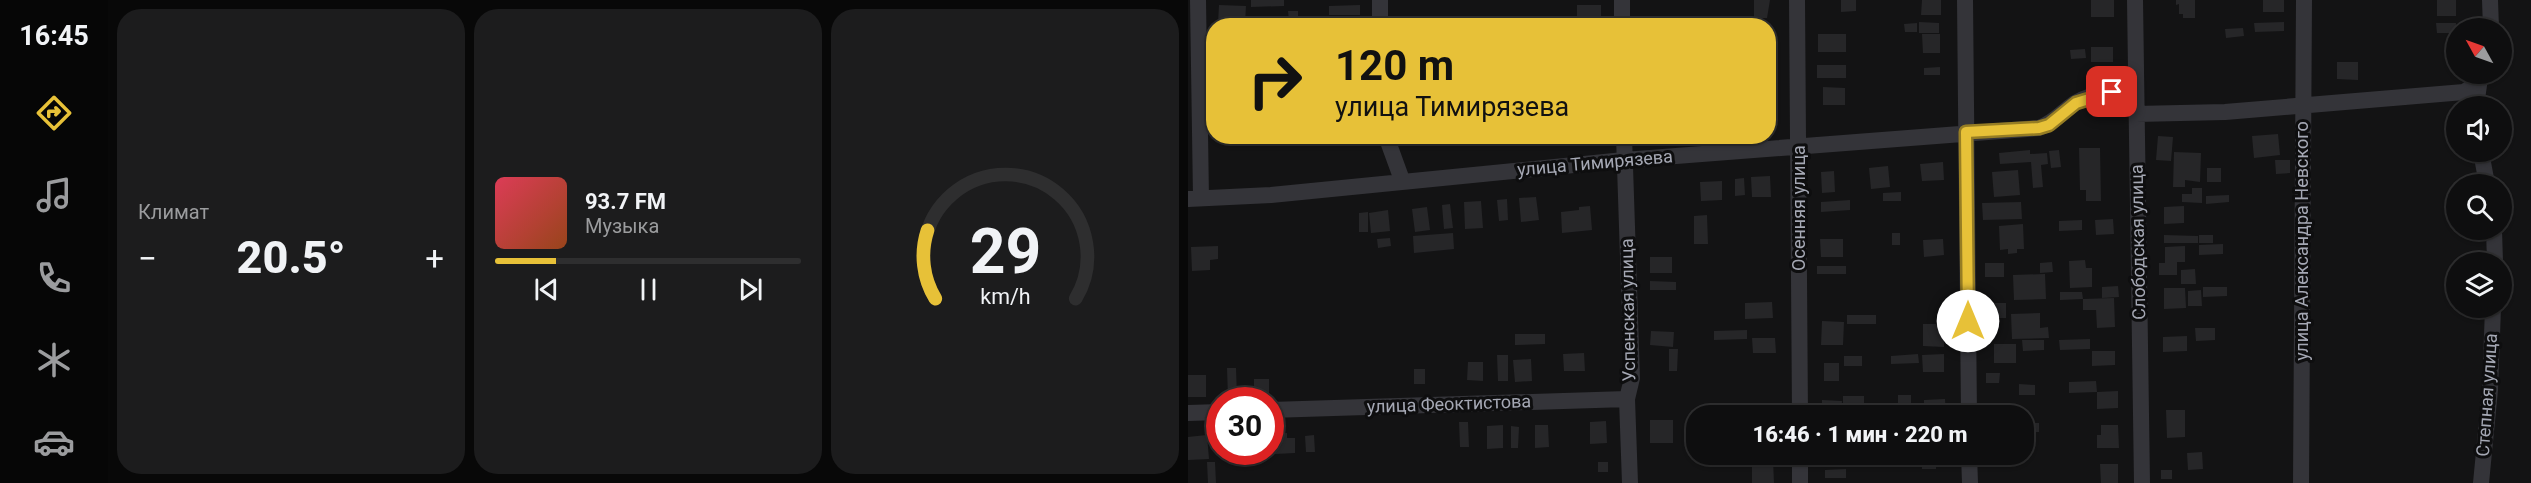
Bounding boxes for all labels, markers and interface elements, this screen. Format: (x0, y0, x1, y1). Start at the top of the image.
north arrow (2446, 18, 2512, 84)
map controls (2446, 18, 2512, 318)
text: 16:45 (19, 20, 89, 52)
text: 120 m (1335, 41, 1454, 90)
icon: right (1236, 42, 1314, 120)
pin (2086, 66, 2137, 117)
icon: arrive (2095, 75, 2128, 108)
text: улица Тимирязева (1335, 91, 1569, 123)
icon: directions (33, 92, 75, 134)
button: sound (2446, 96, 2512, 162)
street label: улица Александра Невского (2291, 121, 2312, 361)
street label: улица Тимирязева (1516, 145, 1674, 180)
street label: Осенняя улица (1788, 145, 1809, 271)
street label: Слободская улица (2126, 164, 2149, 320)
icon: music (33, 174, 75, 216)
button: search (2446, 174, 2512, 240)
text: 93.7 FM (585, 189, 666, 214)
text: Климат (138, 200, 209, 224)
text: Музыка (585, 214, 659, 238)
text: 29 (969, 215, 1041, 288)
text: 20.5° (237, 231, 346, 284)
street label: Успенская улица (1616, 238, 1639, 382)
text: − (138, 239, 157, 278)
text: + (425, 239, 444, 278)
button: layers (2446, 252, 2512, 318)
icon: phone (33, 257, 75, 299)
icon: previous (530, 273, 563, 306)
icon: pause (632, 273, 665, 306)
icon: next (734, 273, 767, 306)
text: km/h (980, 284, 1030, 309)
position arrow (1936, 289, 2000, 353)
street label: Степная улица (2472, 333, 2501, 457)
icon: climate (33, 339, 75, 381)
speed limit sign: 30 (1206, 387, 1284, 465)
street label: улица Феоктистова (1366, 390, 1532, 417)
icon: car (33, 421, 75, 463)
text: 16:46 · 1 мин · 220 m (1752, 422, 1968, 447)

